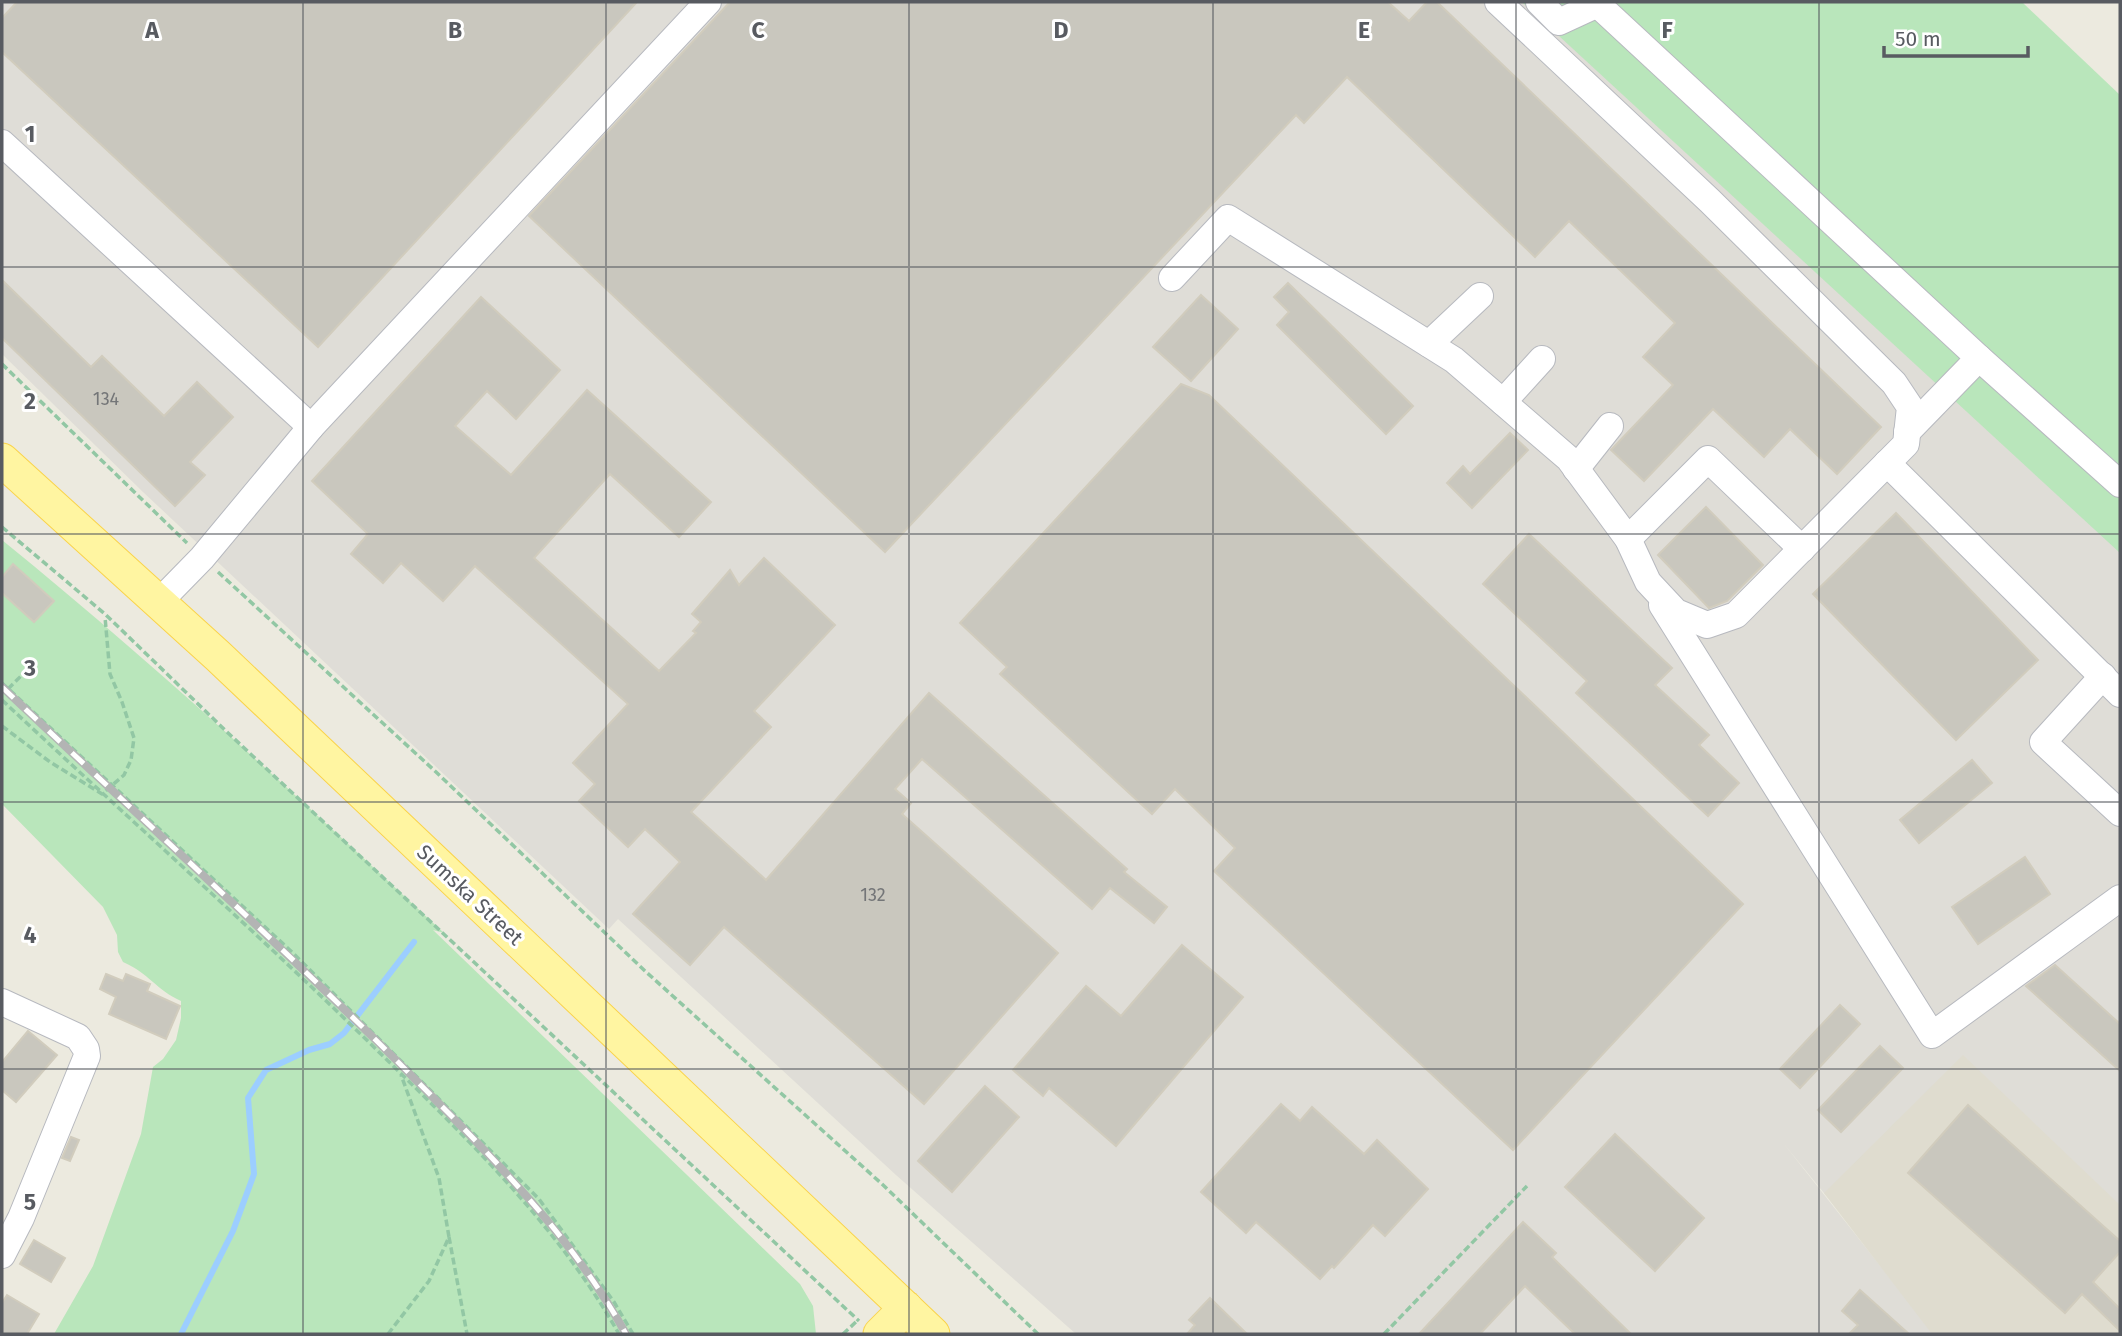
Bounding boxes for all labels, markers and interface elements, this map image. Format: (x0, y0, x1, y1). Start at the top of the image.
scale bar (1884, 14, 2028, 58)
text: A (144, 16, 159, 44)
text: B (448, 16, 462, 44)
text: C (751, 16, 765, 44)
text: D (1054, 16, 1069, 44)
text: E (1358, 16, 1370, 44)
text: F (1661, 16, 1673, 44)
text: 50 m (1895, 26, 1941, 52)
text: 1 (25, 120, 35, 148)
text: 2 (24, 387, 36, 415)
house number: 134 (93, 388, 120, 410)
text: 3 (23, 654, 36, 682)
street label: Sumska Street (411, 839, 529, 951)
house number: 132 (860, 884, 886, 906)
text: 4 (24, 921, 37, 949)
text: 5 (24, 1188, 36, 1216)

